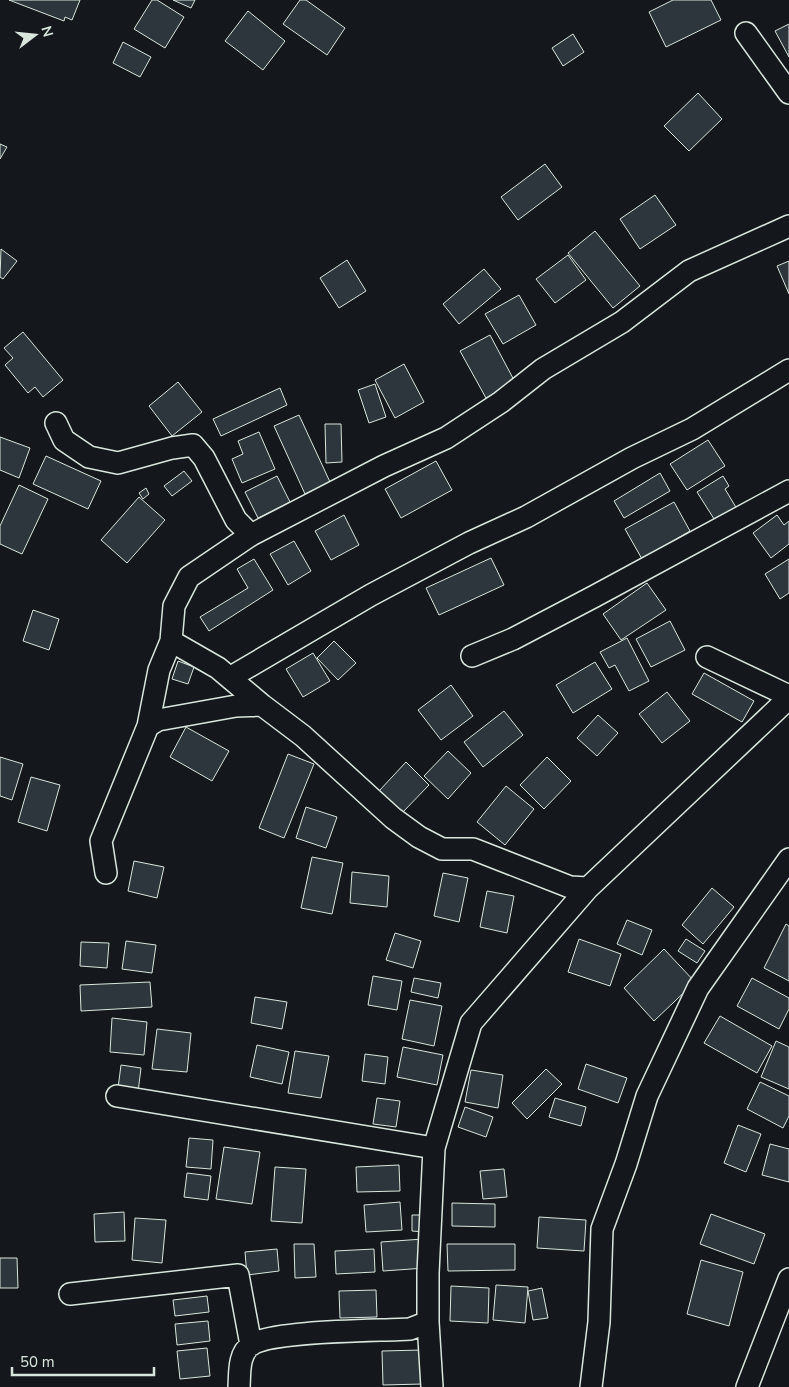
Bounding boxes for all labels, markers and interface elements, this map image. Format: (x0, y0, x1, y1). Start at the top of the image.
north arrow (10, 10, 60, 60)
text: N (36, 24, 58, 39)
scale bar (12, 1344, 155, 1376)
text: 50 m (20, 1352, 55, 1372)

